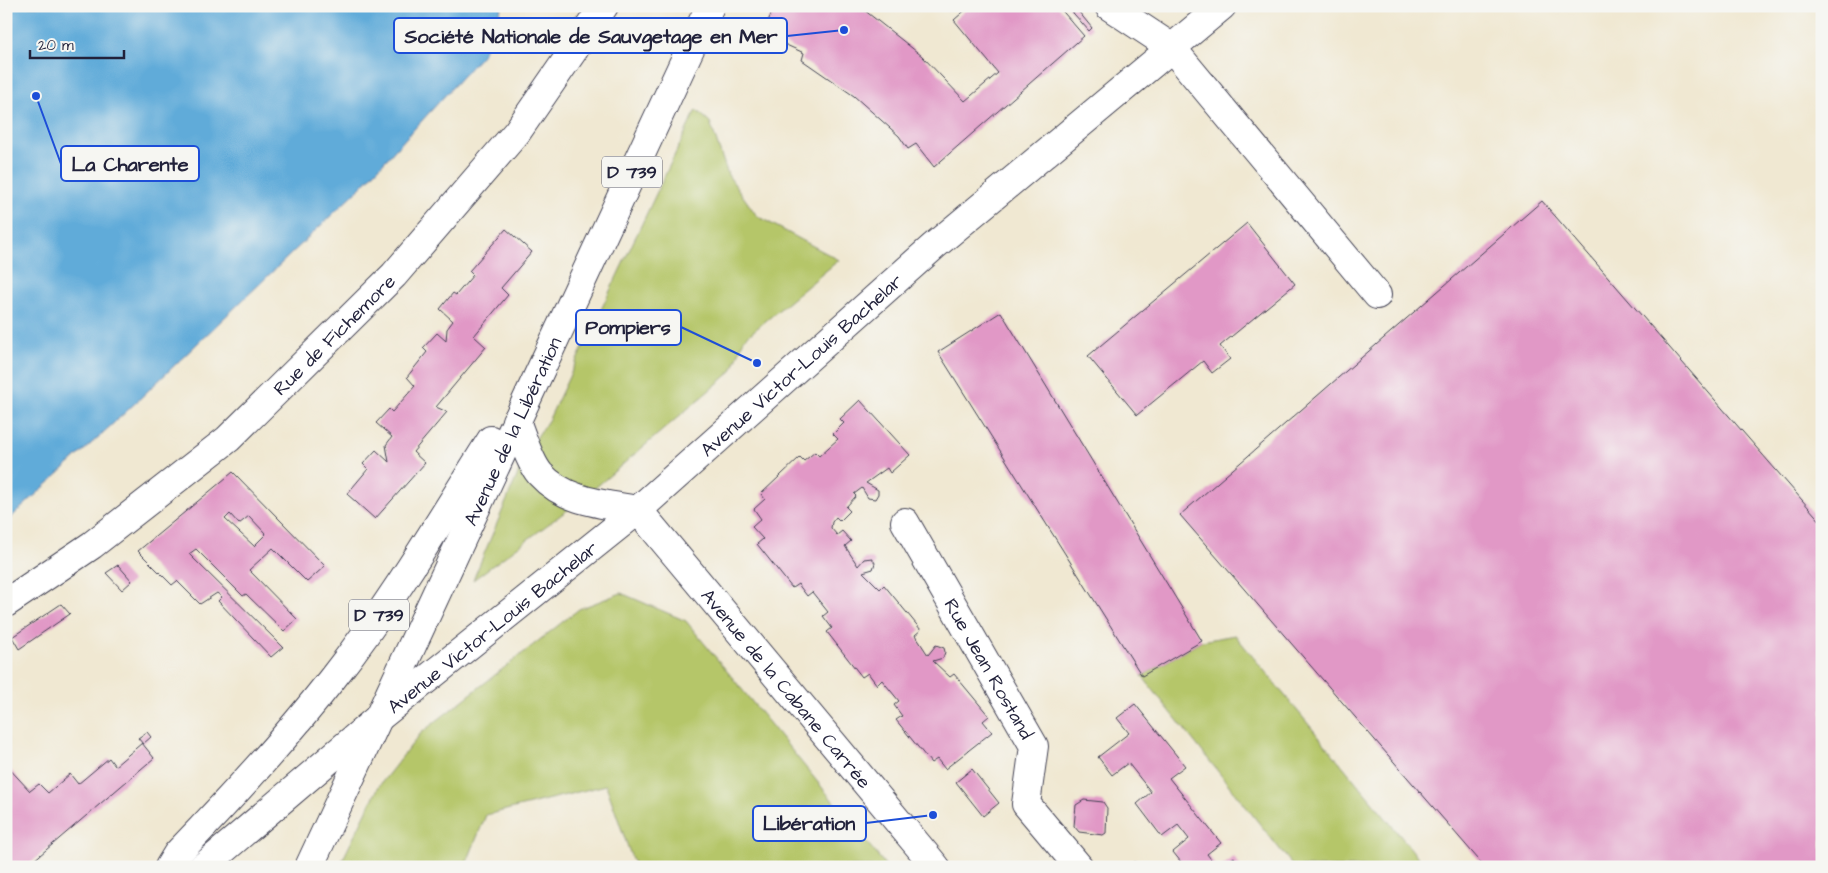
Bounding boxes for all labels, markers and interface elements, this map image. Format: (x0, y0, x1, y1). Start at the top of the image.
callout: Société Nationale de Sauvgetage en Mer (394, 18, 787, 53)
text: Société Nationale de Sauvgetage en Mer (403, 23, 779, 52)
scale bar (30, 28, 124, 60)
text: 20 m (38, 35, 74, 56)
callout: La Charente (61, 146, 199, 181)
text: La Charente (71, 151, 189, 179)
road number: D 739 (602, 156, 662, 188)
street label: Avenue Victor-Louis Bachelar (695, 268, 909, 463)
street label: Rue de Fichemore (268, 269, 402, 402)
callout: Pompiers (576, 310, 681, 345)
text: Pompiers (585, 314, 671, 342)
street label: Avenue de la Libération (458, 333, 569, 530)
street label: Avenue Victor-Louis Bachelar (382, 535, 604, 721)
street label: Avenue de la Cabane Carrée (694, 583, 877, 795)
street label: Rue Jean Rostand (937, 594, 1039, 745)
road number: D 739 (349, 600, 409, 630)
callout: Libération (753, 806, 866, 841)
text: Libération (763, 810, 855, 838)

